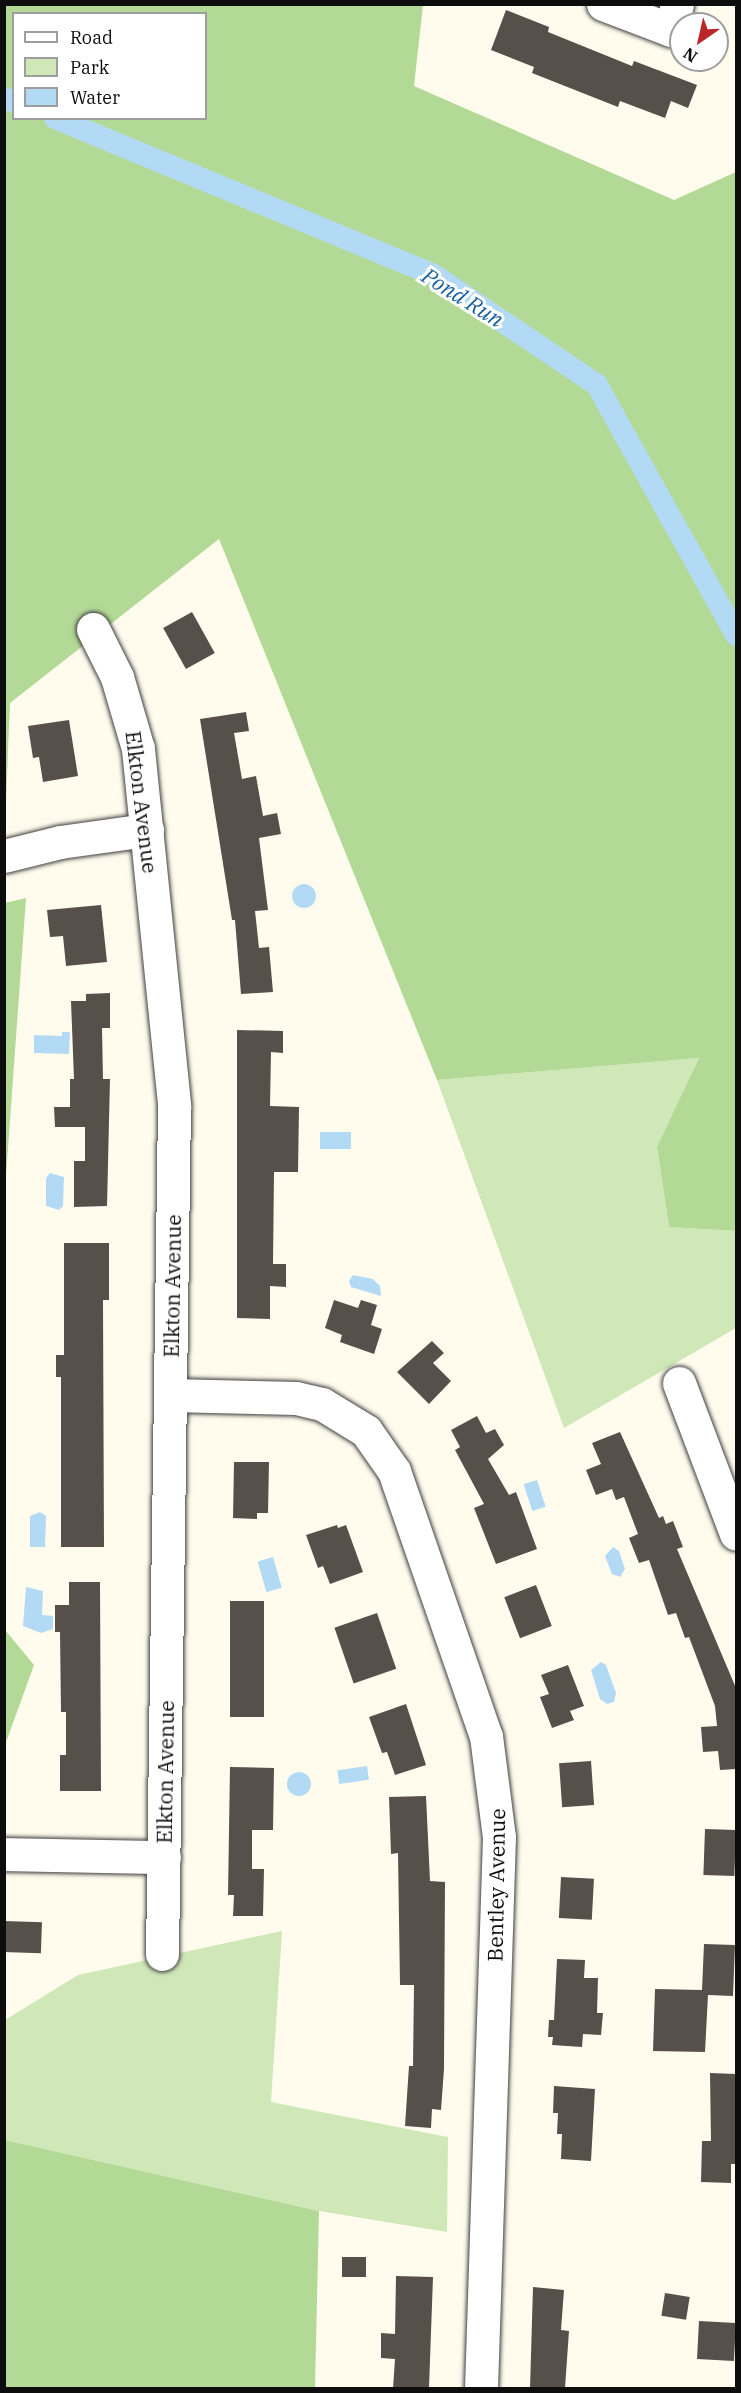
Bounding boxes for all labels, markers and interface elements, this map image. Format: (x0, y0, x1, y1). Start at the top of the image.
legend (12, 12, 207, 120)
north arrow (669, 12, 729, 72)
text: Road (70, 26, 113, 49)
text: N (679, 43, 701, 67)
text: Park (70, 56, 109, 79)
text: Water (70, 86, 120, 109)
water label: Pond Run (417, 262, 509, 332)
street label: Elkton Avenue (121, 729, 163, 875)
street label: Elkton Avenue (158, 1214, 186, 1358)
street label: Elkton Avenue (151, 1700, 179, 1844)
street label: Bentley Avenue (482, 1808, 510, 1962)

